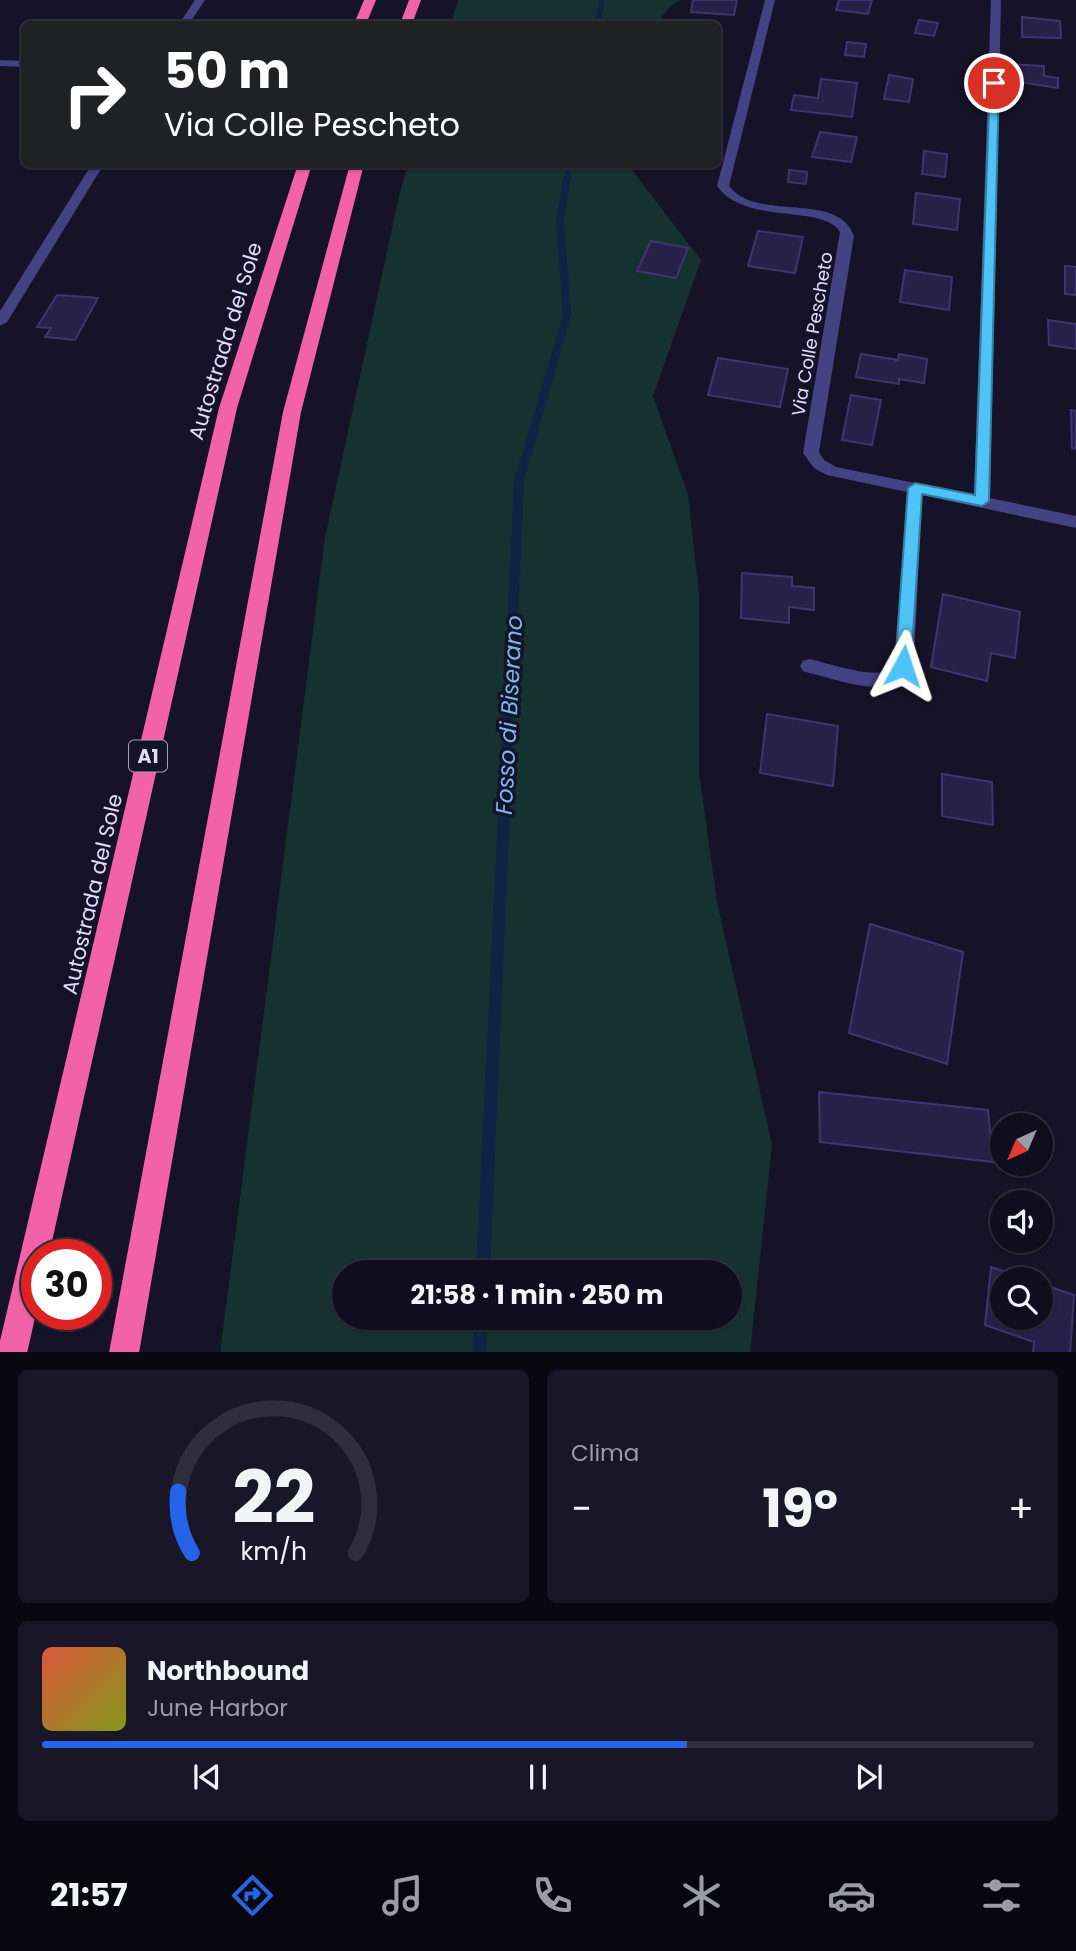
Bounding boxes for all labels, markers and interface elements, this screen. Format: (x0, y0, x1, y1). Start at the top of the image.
text: 50 m (164, 37, 290, 105)
icon: right (49, 49, 140, 140)
pin (964, 53, 1024, 113)
icon: arrive (975, 64, 1013, 102)
text: Via Colle Pescheto (164, 102, 460, 147)
street label: Autostrada del Sole (181, 239, 269, 443)
street label: Via Colle Pescheto (785, 250, 839, 418)
water label: Fosso di Biserano (488, 615, 530, 815)
position arrow (866, 629, 940, 703)
road number: A1 (129, 740, 167, 772)
street label: Autostrada del Sole (55, 791, 129, 997)
north arrow (990, 1113, 1054, 1176)
map controls (990, 1113, 1053, 1330)
button: sound (990, 1190, 1053, 1253)
speed limit sign: 30 (21, 1239, 112, 1330)
button: search (990, 1267, 1053, 1330)
text: 21:58 · 1 min · 250 m (410, 1277, 664, 1313)
text: Clima (571, 1437, 639, 1469)
text: 22 (232, 1447, 315, 1548)
text: 19° (762, 1472, 838, 1545)
text: − (571, 1482, 592, 1535)
text: + (1008, 1482, 1034, 1535)
text: km/h (240, 1533, 307, 1568)
text: Northbound (147, 1653, 309, 1689)
text: June Harbor (147, 1692, 288, 1724)
icon: previous (188, 1758, 226, 1796)
icon: pause (519, 1758, 557, 1796)
icon: next (850, 1758, 888, 1796)
icon: directions (228, 1871, 277, 1920)
icon: music (378, 1871, 427, 1920)
icon: phone (528, 1871, 577, 1920)
icon: climate (677, 1871, 726, 1920)
icon: car (827, 1871, 876, 1920)
icon: filters (977, 1871, 1026, 1920)
text: 21:57 (50, 1872, 128, 1917)

